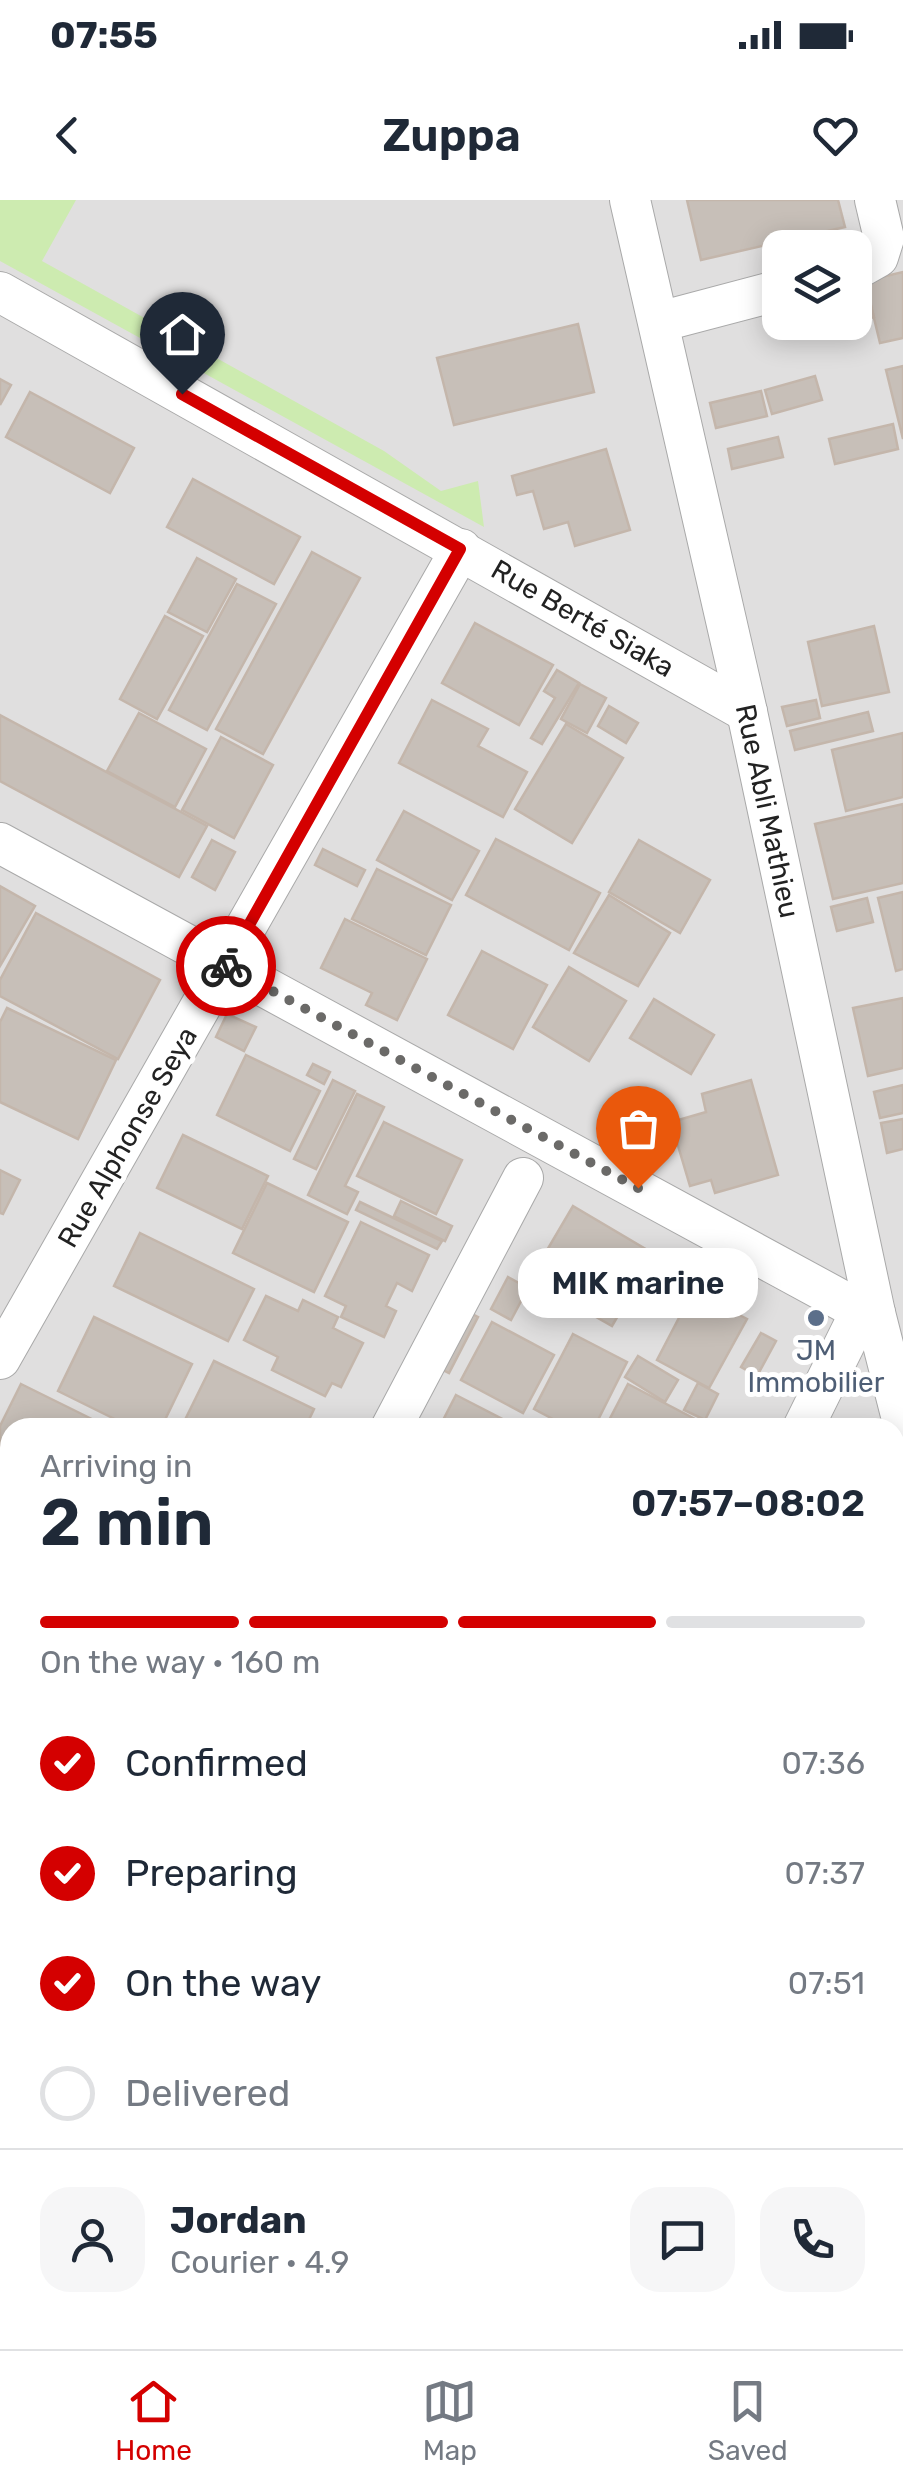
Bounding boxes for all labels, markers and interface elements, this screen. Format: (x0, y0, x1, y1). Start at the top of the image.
text: 07:55 (50, 12, 158, 58)
icon: back (40, 108, 95, 163)
icon: heart (808, 108, 863, 163)
text: Zuppa (382, 109, 521, 162)
map controls (762, 230, 872, 340)
button: layers (762, 230, 872, 340)
pin (140, 292, 225, 395)
icon: home (155, 307, 210, 362)
street label: Rue Berté Siaka (486, 553, 680, 684)
street label: Rue Abli Mathieu (729, 701, 806, 921)
courier (176, 916, 276, 1016)
icon: bike (199, 939, 254, 994)
street label: Rue Alphonse Seya (51, 1021, 204, 1253)
pin (596, 1086, 681, 1189)
icon: bag (611, 1101, 666, 1156)
callout: MIK marine (518, 1248, 758, 1318)
text: MIK marine (551, 1264, 725, 1302)
marker: JM Immobilier (805, 1307, 827, 1329)
place label: JM Immobilier (748, 1334, 885, 1399)
text: Arriving in (40, 1447, 192, 1485)
text: 07:57–08:02 (631, 1480, 865, 1526)
text: 2 min (40, 1484, 214, 1561)
text: On the way · 160 m (40, 1643, 320, 1681)
icon: check (40, 1736, 95, 1791)
text: Confirmed (125, 1740, 308, 1786)
text: 07:36 (782, 1744, 865, 1782)
icon: check (40, 1846, 95, 1901)
text: Preparing (125, 1850, 298, 1896)
text: 07:37 (784, 1854, 865, 1892)
icon: check (40, 1956, 95, 2011)
text: On the way (125, 1960, 321, 2006)
text: 07:51 (788, 1964, 865, 2002)
text: Delivered (125, 2070, 290, 2116)
button: person (40, 2187, 145, 2292)
button: chat (630, 2187, 735, 2292)
button: phone (760, 2187, 865, 2292)
text: Jordan (170, 2197, 307, 2243)
text: Courier · 4.9 (170, 2243, 349, 2281)
tab: Home (115, 2374, 192, 2467)
tab: Map (422, 2374, 477, 2467)
tab: Saved (708, 2374, 788, 2467)

